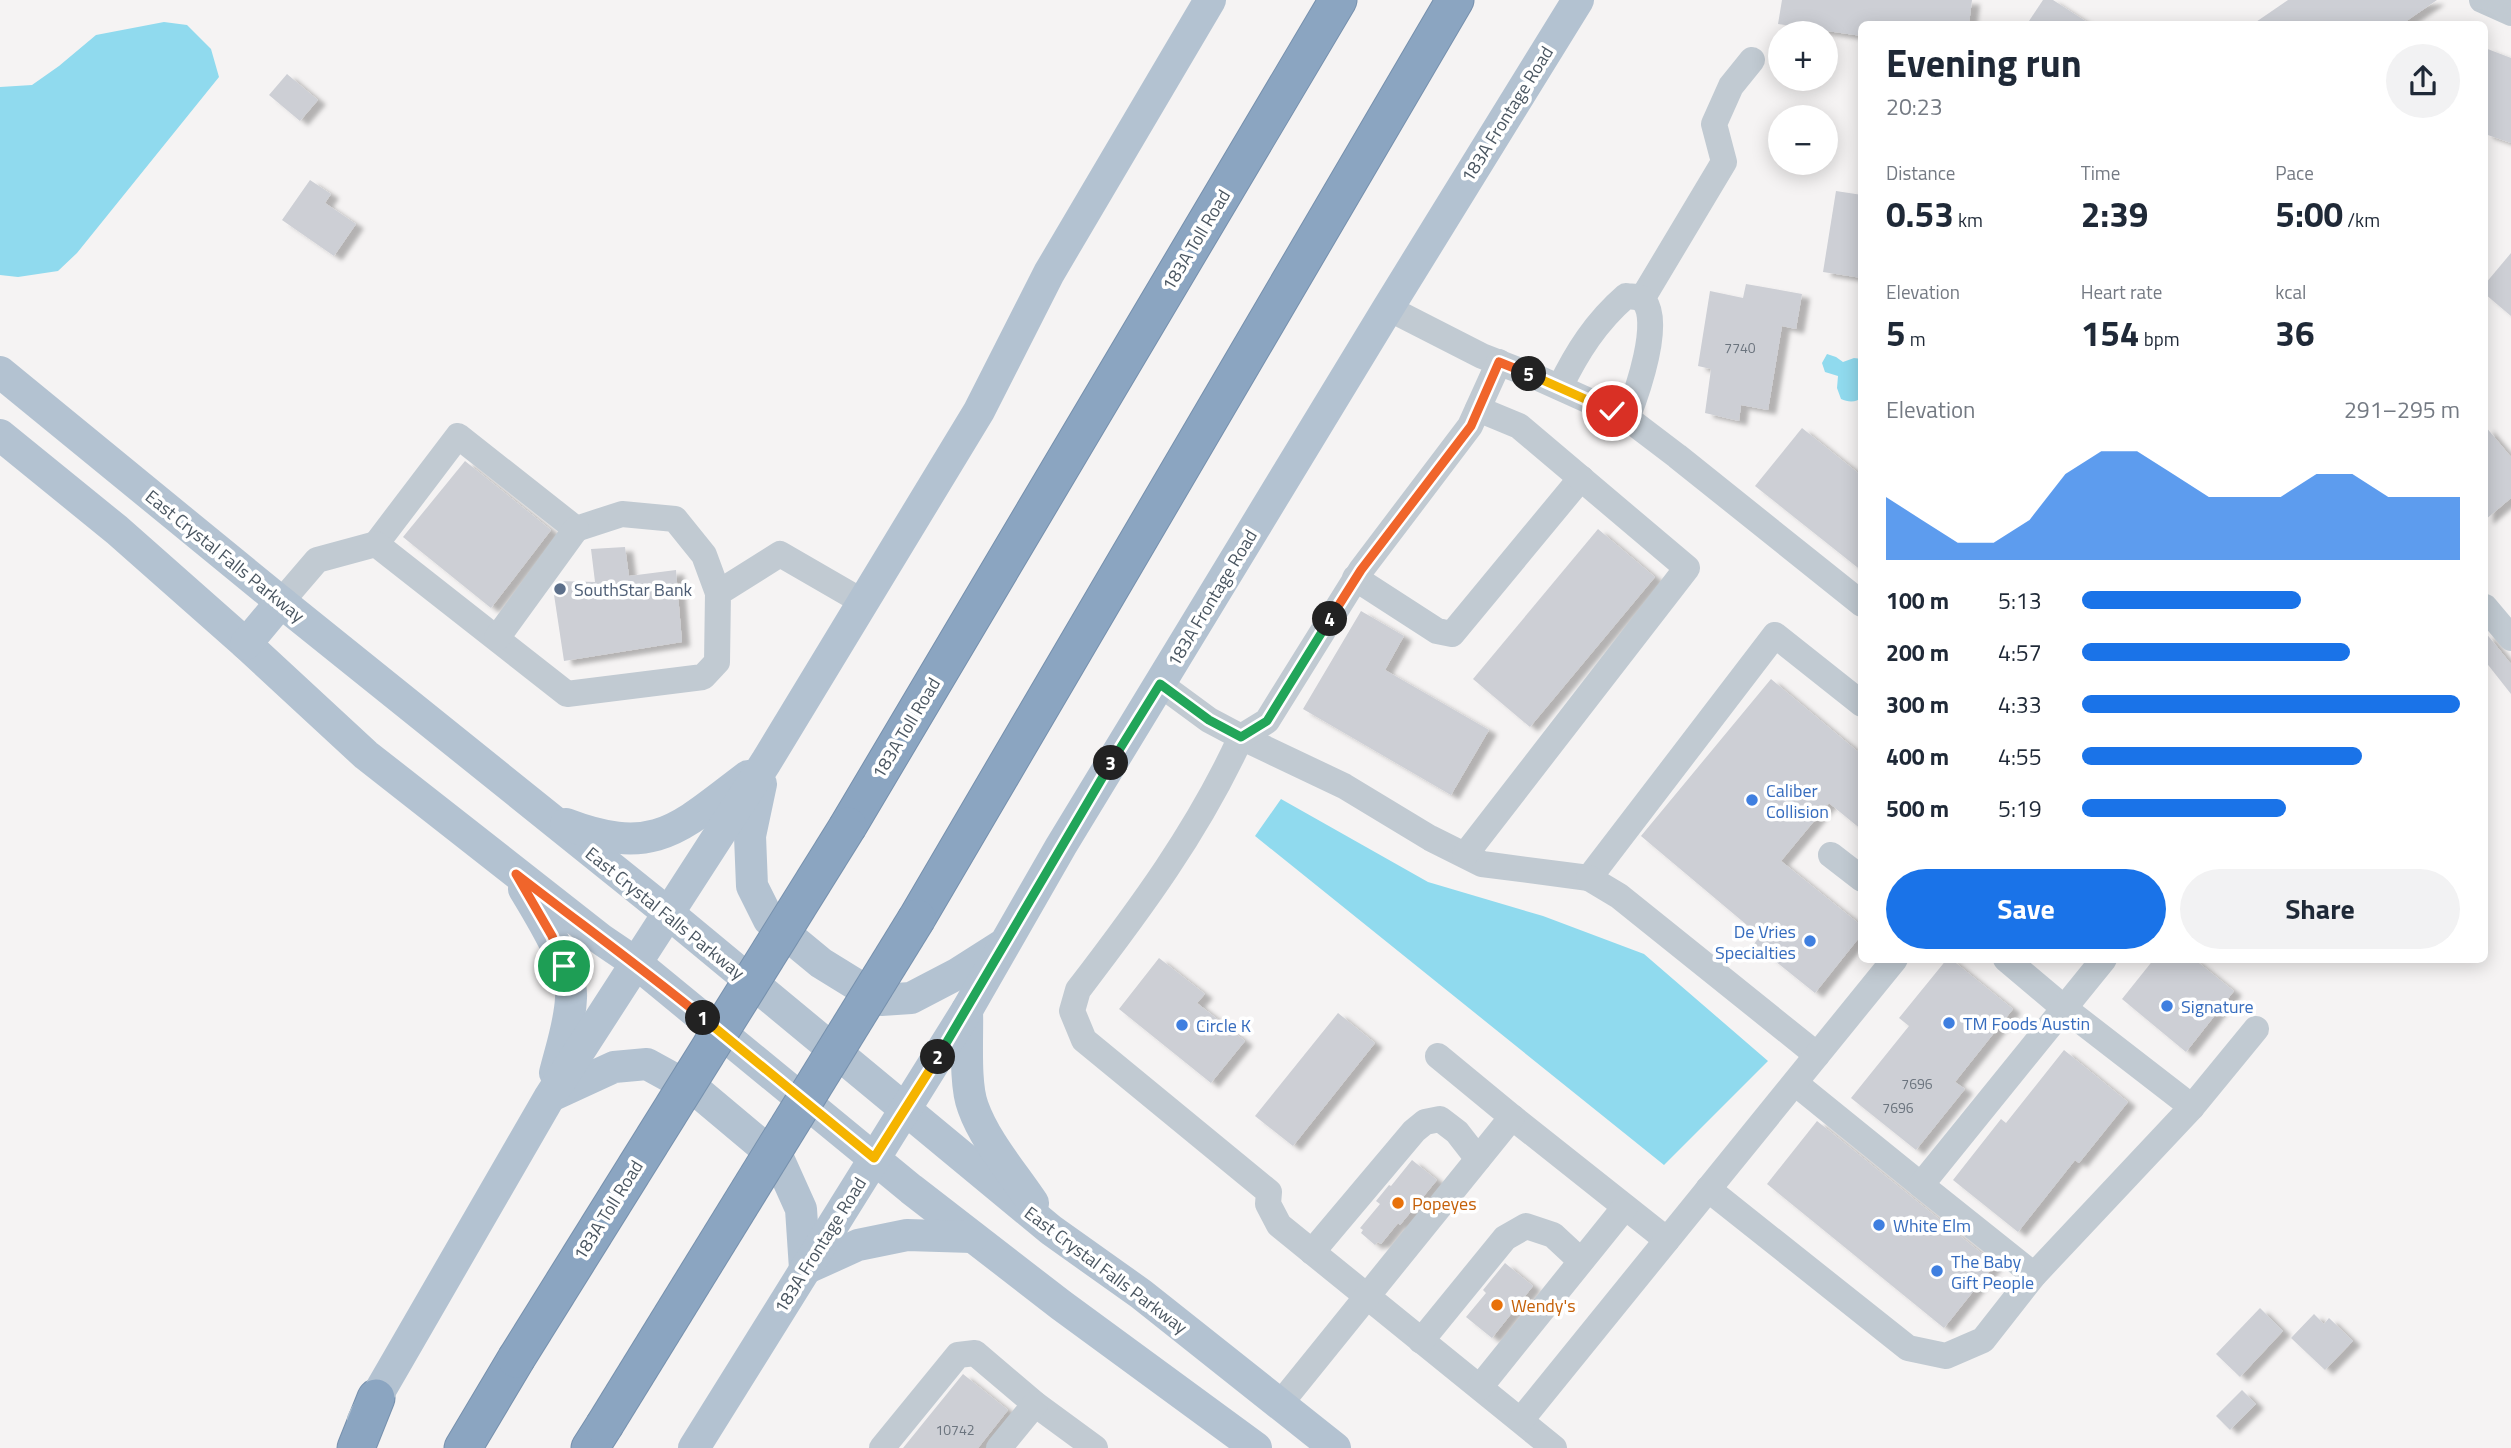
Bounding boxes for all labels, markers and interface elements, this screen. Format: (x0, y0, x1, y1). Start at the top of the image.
map controls (1768, 21, 1838, 175)
button: + (1768, 21, 1838, 91)
text: Evening run (1886, 34, 2082, 92)
street label: 183A Frontage Road (1454, 41, 1560, 187)
button: share (2386, 44, 2460, 118)
text: 20:23 (1886, 89, 1943, 124)
button: − (1768, 105, 1838, 175)
text: Distance (1886, 158, 1955, 187)
text: Time (2081, 158, 2120, 187)
text: Pace (2275, 158, 2314, 187)
street label: 183A Toll Road (1155, 184, 1237, 296)
text: 0.53 (1886, 187, 1954, 241)
text: 2:39 (2081, 187, 2148, 241)
text: 5:00 (2275, 187, 2343, 241)
text: km (1954, 205, 1983, 234)
text: /km (2343, 205, 2380, 234)
text: Elevation (1886, 277, 1960, 306)
text: Heart rate (2081, 277, 2162, 306)
text: kcal (2275, 277, 2306, 306)
text: 5 (1886, 306, 1906, 360)
text: 154 (2081, 306, 2139, 360)
text: 36 (2275, 306, 2315, 360)
text: m (1906, 324, 1926, 353)
text: bpm (2139, 324, 2180, 353)
house number: 7740 (1724, 337, 1756, 358)
pin: 5 (1512, 356, 1546, 392)
text: 5 (1523, 359, 1534, 388)
pin (1582, 381, 1642, 441)
icon: check (1593, 392, 1631, 430)
text: Elevation (1886, 392, 1975, 427)
text: 291–295 m (2344, 392, 2460, 427)
street label: East Crystal Falls Parkway (139, 483, 311, 629)
street label: 183A Frontage Road (1160, 524, 1264, 672)
place label: SouthStar Bank (574, 576, 693, 603)
marker: SouthStar Bank (552, 581, 568, 597)
text: 100 m (1886, 583, 1949, 618)
text: 5:13 (1998, 583, 2042, 618)
pin: 4 (1312, 602, 1348, 636)
text: 4 (1324, 604, 1335, 633)
text: 200 m (1886, 635, 1949, 670)
text: 4:57 (1998, 635, 2042, 670)
street label: 183A Toll Road (865, 672, 947, 784)
text: 300 m (1886, 687, 1949, 722)
text: 4:33 (1998, 687, 2042, 722)
text: 400 m (1886, 739, 1949, 774)
text: 4:55 (1998, 739, 2042, 774)
pin: 3 (1094, 746, 1128, 780)
text: 3 (1105, 748, 1116, 777)
place label: Caliber Collision (1766, 777, 1829, 825)
text: 500 m (1886, 791, 1949, 826)
text: 5:19 (1998, 791, 2042, 826)
marker: Caliber Collision (1744, 792, 1760, 808)
street label: East Crystal Falls Parkway (579, 840, 751, 986)
button: Save (1886, 869, 2166, 949)
button: Share (2180, 869, 2460, 949)
place label: De Vries Specialties (1715, 918, 1796, 966)
marker: De Vries Specialties (1802, 933, 1818, 949)
pin (534, 936, 594, 996)
icon: arrive (545, 947, 583, 985)
place label: Signature (2181, 993, 2254, 1020)
marker: Signature (2159, 998, 2175, 1014)
pin: 1 (686, 1000, 720, 1036)
text: 1 (697, 1003, 708, 1032)
place label: TM Foods Austin (1963, 1010, 2090, 1037)
place label: Circle K (1196, 1012, 1251, 1039)
marker: TM Foods Austin (1941, 1015, 1957, 1031)
marker: Circle K (1174, 1017, 1190, 1033)
pin: 2 (920, 1040, 956, 1074)
text: 2 (932, 1042, 943, 1071)
house number: 7696 (1901, 1073, 1933, 1094)
house number: 7696 (1882, 1097, 1914, 1118)
street label: 183A Toll Road (566, 1155, 650, 1265)
street label: 183A Frontage Road (767, 1172, 873, 1318)
place label: Popeyes (1412, 1190, 1477, 1217)
marker: Popeyes (1390, 1195, 1406, 1211)
street label: East Crystal Falls Parkway (1019, 1200, 1194, 1341)
place label: White Elm (1893, 1212, 1971, 1239)
marker: White Elm (1871, 1217, 1887, 1233)
place label: The Baby Gift People (1951, 1248, 2034, 1296)
marker: The Baby Gift People (1929, 1263, 1945, 1279)
place label: Wendy's (1511, 1292, 1576, 1319)
marker: Wendy's (1489, 1297, 1505, 1313)
house number: 10742 (935, 1419, 975, 1440)

